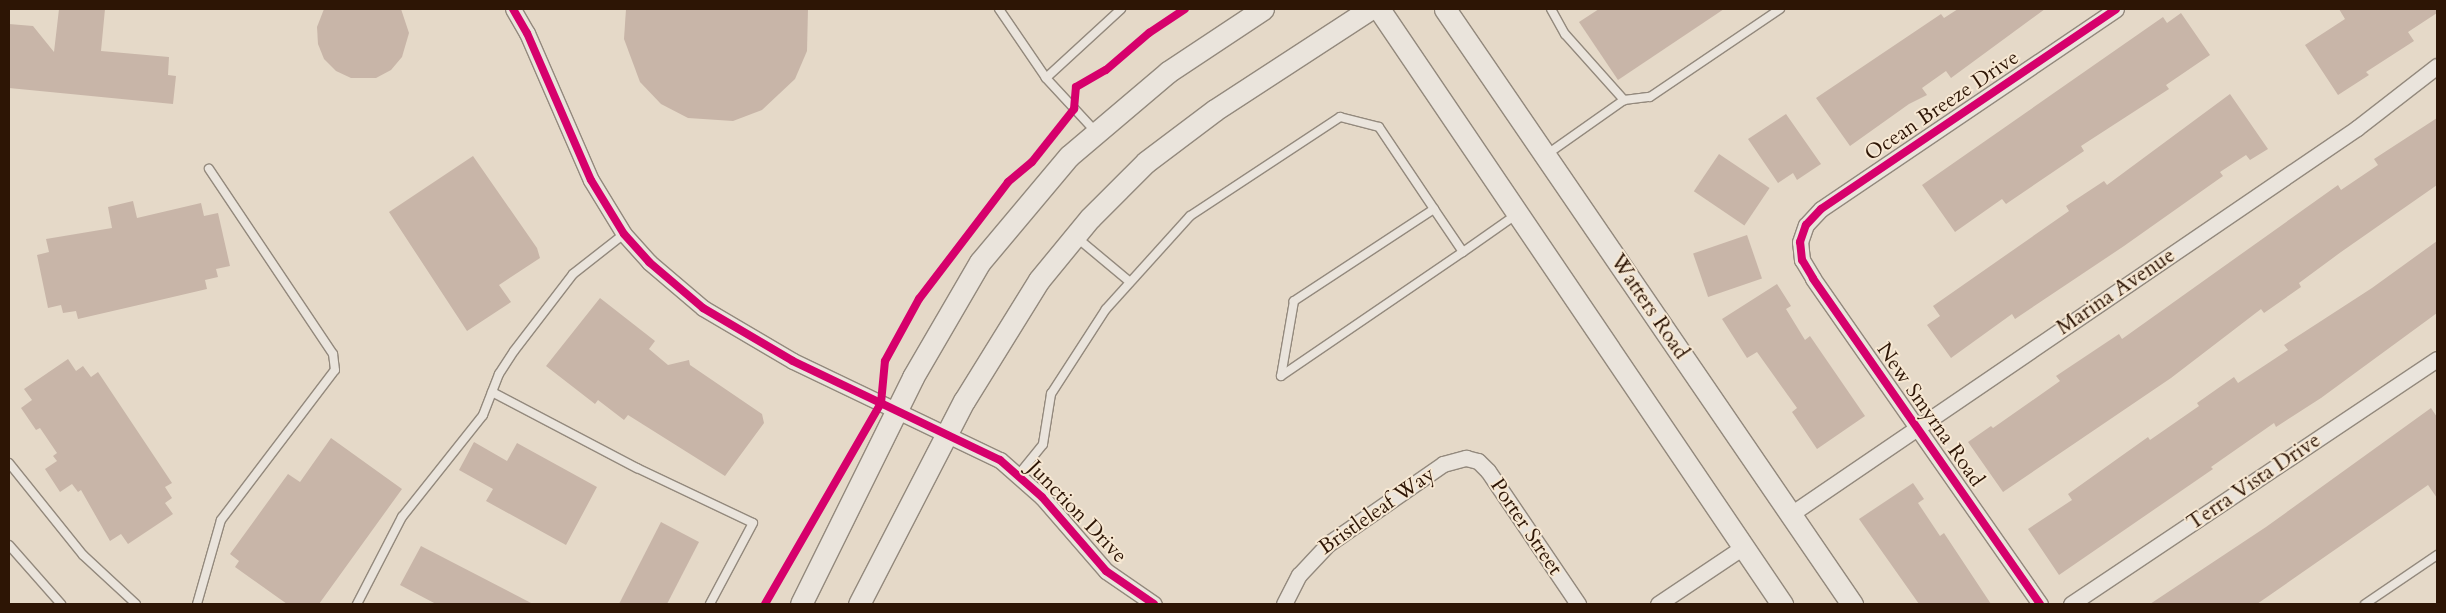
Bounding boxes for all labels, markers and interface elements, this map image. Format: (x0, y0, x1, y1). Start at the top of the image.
street label: Ocean Breeze Drive (1860, 45, 2024, 167)
street label: Marina Avenue (2052, 243, 2180, 341)
street label: Watters Road (1605, 250, 1693, 364)
street label: New Smyrna Road (1871, 338, 1989, 492)
street label: Terra Vista Drive (2183, 428, 2325, 536)
street label: Junction Drive (1022, 456, 1132, 568)
street label: Bristleleaf Way (1314, 462, 1440, 560)
street label: Porter Street (1484, 474, 1568, 580)

